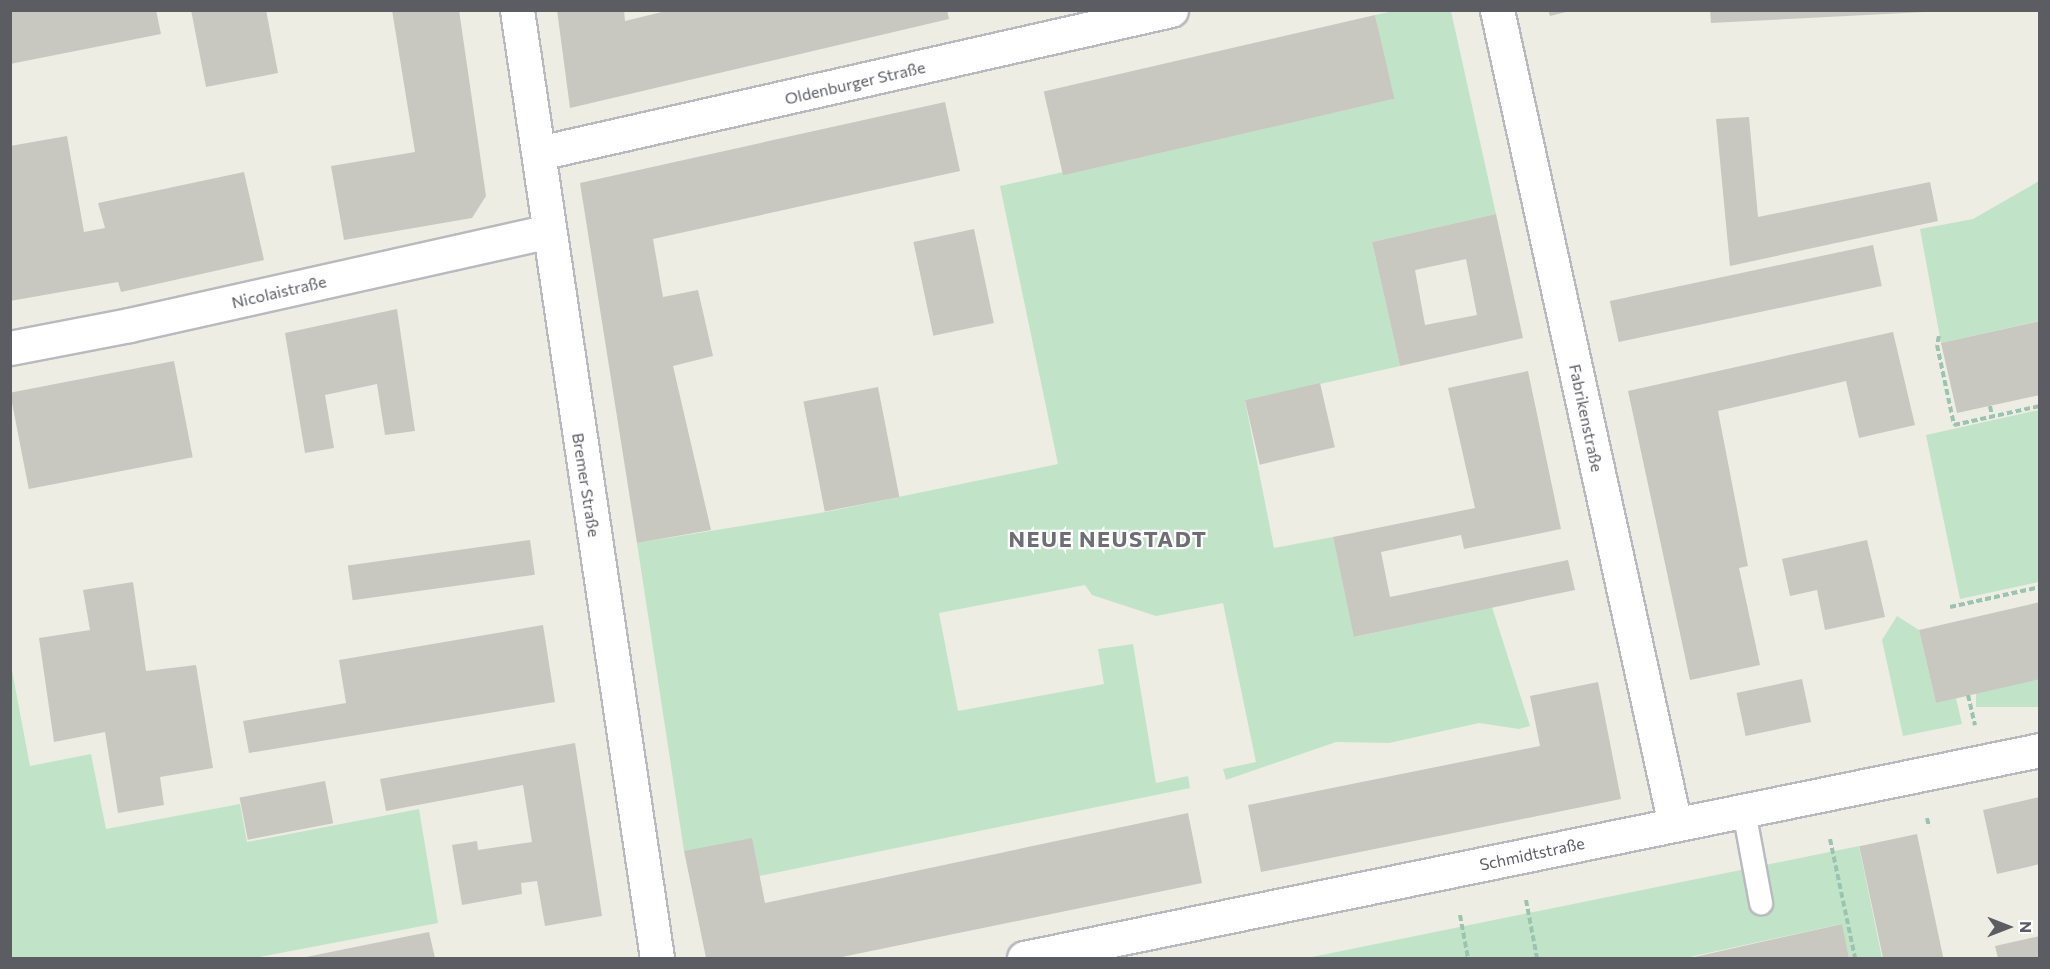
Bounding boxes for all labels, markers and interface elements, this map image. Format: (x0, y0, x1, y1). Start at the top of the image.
street label: Oldenburger Straße (783, 57, 927, 109)
street label: Nicolaistraße (230, 272, 328, 312)
street label: Fabrikenstraße (1565, 362, 1607, 474)
street label: Bremer Straße (568, 432, 604, 538)
district label: NEUE NEUSTADT (1008, 526, 1208, 552)
street label: Schmidtstraße (1478, 834, 1586, 874)
north arrow (1978, 897, 2038, 957)
text: N (2017, 921, 2036, 933)

